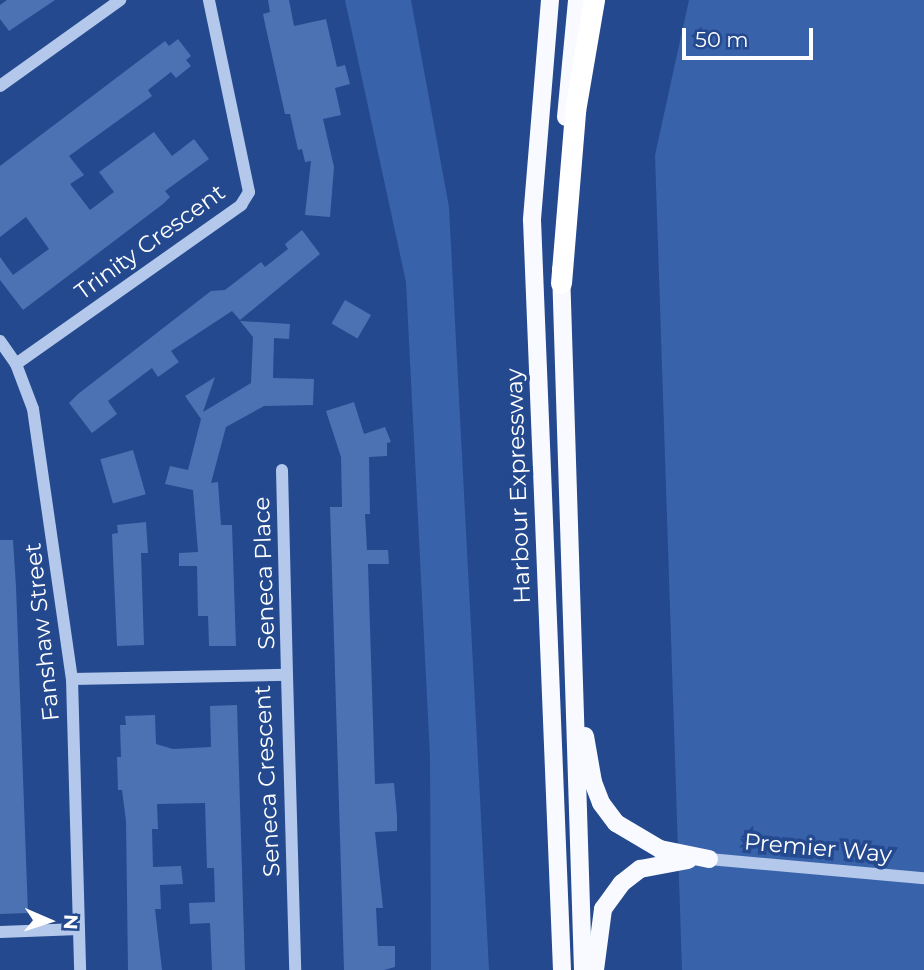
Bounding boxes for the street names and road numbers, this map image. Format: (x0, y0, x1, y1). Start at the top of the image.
street label: Trinity Crescent (70, 178, 230, 306)
street label: Harbour Expressway (500, 368, 536, 604)
street label: Seneca Place (248, 496, 280, 650)
street label: Fanshaw Street (19, 542, 65, 722)
street label: Seneca Crescent (248, 684, 286, 878)
street label: Premier Way (743, 828, 893, 868)

